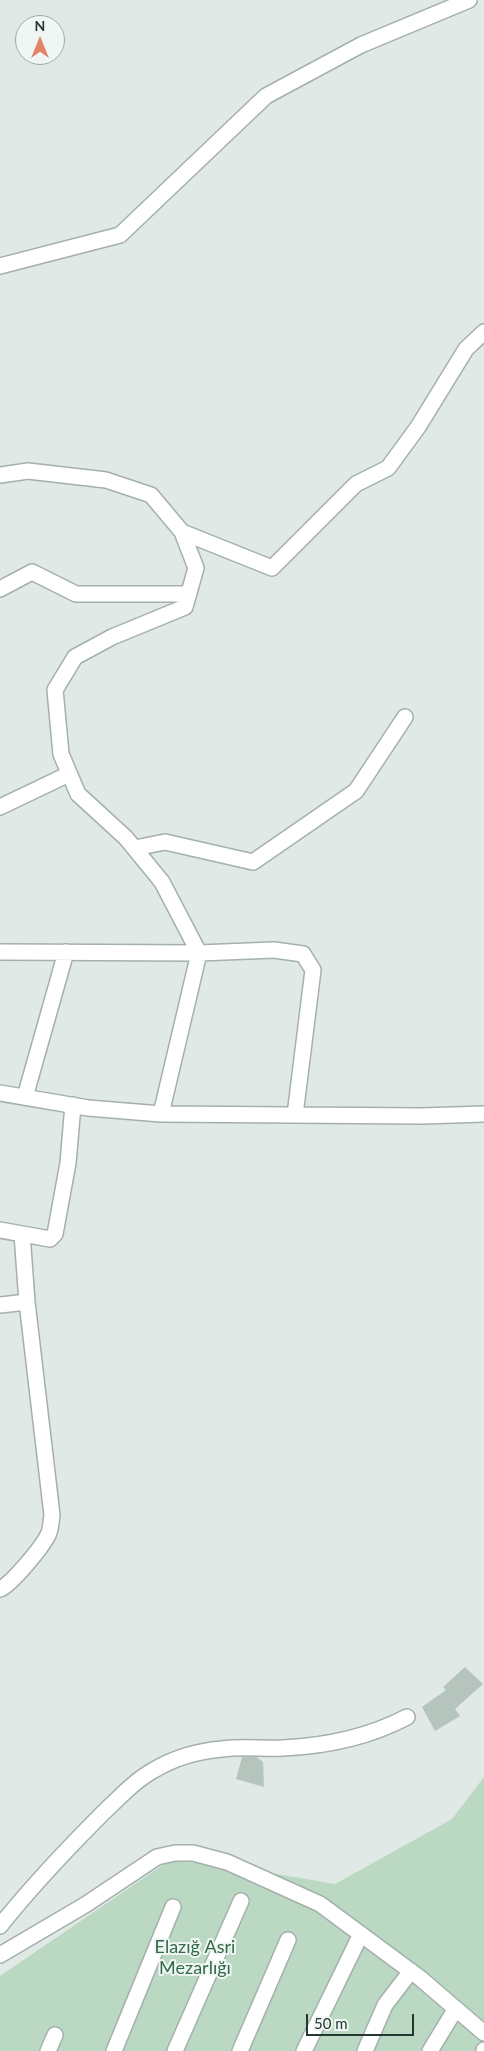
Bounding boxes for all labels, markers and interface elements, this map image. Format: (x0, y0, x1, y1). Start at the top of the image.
north arrow (15, 15, 65, 65)
text: N (35, 17, 45, 34)
park label: Elazığ Asri Mezarlığı (155, 1936, 235, 1978)
scale bar (309, 2004, 416, 2036)
text: 50 m (314, 2014, 348, 2032)

